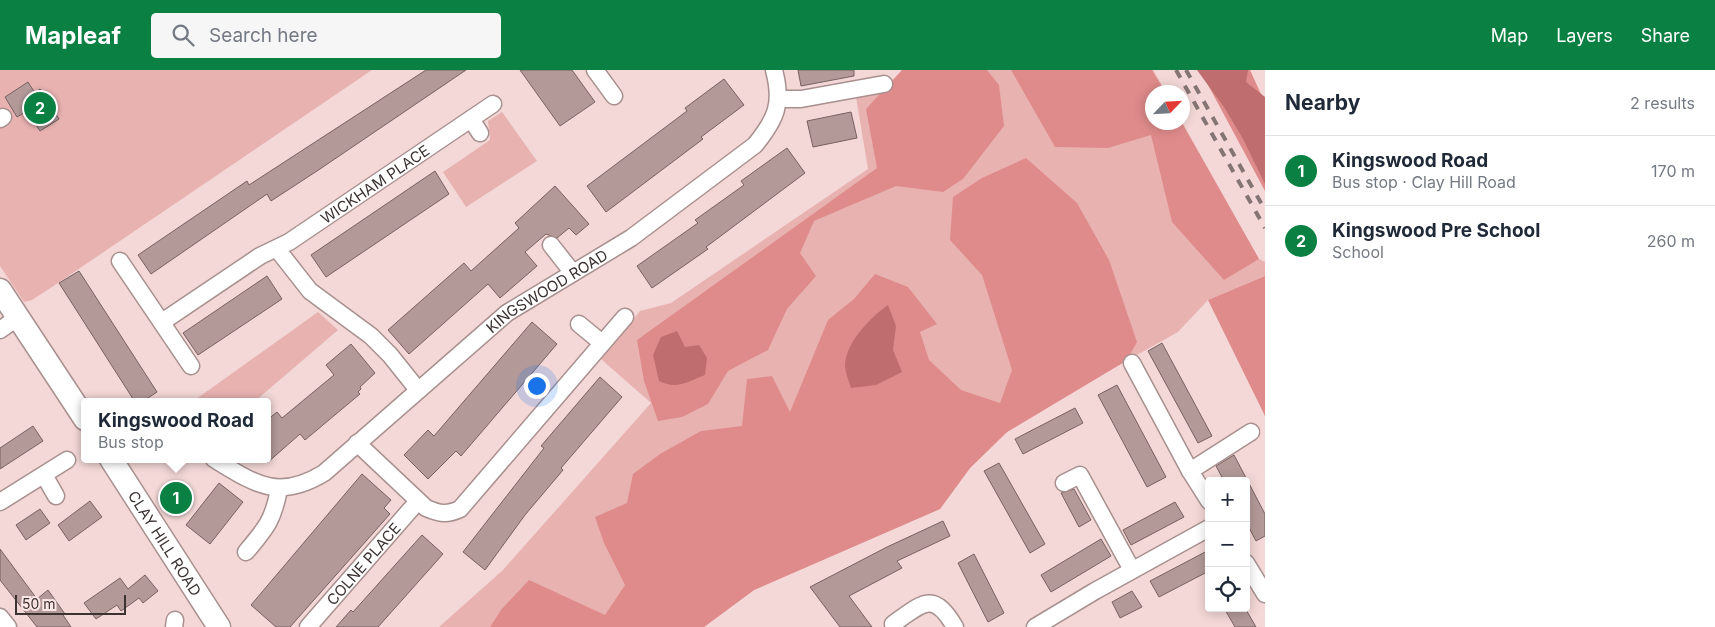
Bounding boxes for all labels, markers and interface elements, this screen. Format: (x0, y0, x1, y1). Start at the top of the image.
search box (151, 13, 501, 58)
text: Mapleaf (25, 21, 121, 50)
icon: search (169, 21, 197, 49)
text: Search here (209, 24, 318, 47)
text: Map (1491, 25, 1528, 46)
text: Layers (1556, 25, 1613, 46)
text: Share (1641, 25, 1690, 46)
north arrow (1145, 85, 1190, 130)
pin: 2 (24, 89, 56, 127)
text: Nearby (1285, 90, 1360, 115)
text: 2 results (1630, 93, 1695, 113)
street label: WICKHAM PLACE (317, 140, 433, 227)
text: Kingswood Road (1332, 149, 1488, 172)
text: 1 (1298, 161, 1304, 181)
text: 170 m (1651, 161, 1695, 181)
text: Bus stop · Clay Hill Road (1332, 172, 1516, 192)
text: Kingswood Pre School (1332, 219, 1540, 242)
text: 2 (1296, 231, 1306, 251)
text: 260 m (1647, 231, 1695, 251)
text: School (1332, 242, 1384, 262)
street label: KINGSWOOD ROAD (482, 245, 611, 337)
your location (524, 373, 550, 399)
popup (81, 398, 271, 463)
text: Kingswood Road (98, 409, 254, 432)
text: Bus stop (98, 432, 164, 452)
map controls (1205, 477, 1250, 612)
button: + (1205, 477, 1250, 522)
pin: 1 (160, 479, 192, 517)
street label: CLAY HILL ROAD (124, 487, 206, 599)
street label: COLNE PLACE (322, 519, 404, 609)
button: − (1205, 522, 1250, 567)
button: locate (1205, 567, 1250, 612)
scale bar (15, 592, 126, 615)
text: 50 m (22, 595, 56, 612)

